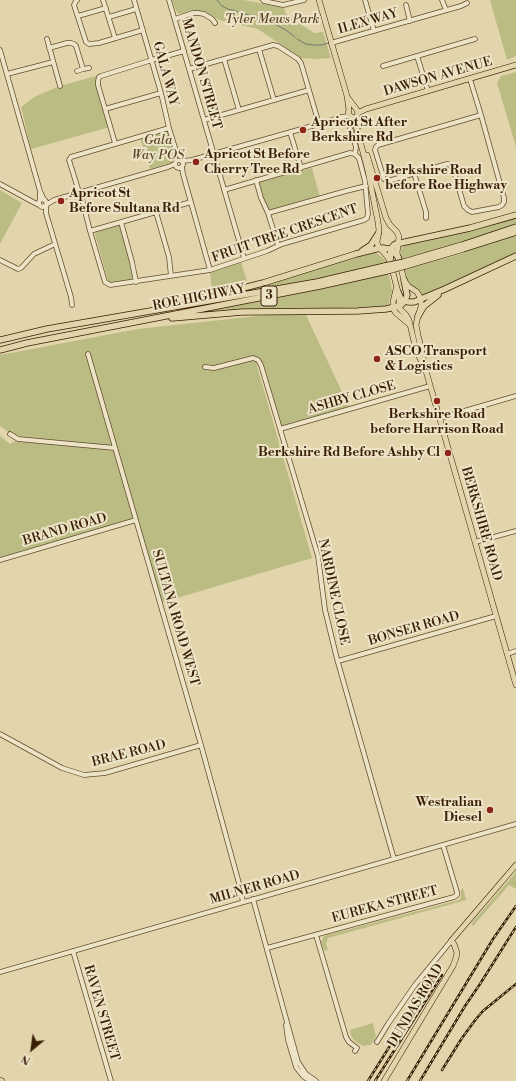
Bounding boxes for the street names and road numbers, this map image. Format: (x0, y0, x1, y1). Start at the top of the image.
street label: ILEX WAY (336, 6, 400, 38)
street label: MANDON STREET (178, 17, 224, 131)
street label: GALA WAY (149, 40, 181, 108)
street label: DAWSON AVENUE (382, 54, 494, 100)
street label: FRUIT TREE CRESCENT (210, 202, 360, 266)
street label: ROE HIGHWAY (151, 281, 247, 315)
road number: 3 (261, 286, 277, 306)
street label: ASHBY CLOSE (306, 378, 398, 418)
street label: BERKSHIRE ROAD (457, 465, 505, 583)
street label: BRAND ROAD (21, 511, 109, 549)
street label: NARDINE CLOSE (314, 538, 352, 646)
street label: SULTANA ROAD WEST (148, 548, 202, 688)
street label: BONSER ROAD (367, 609, 461, 649)
street label: BRAE ROAD (90, 737, 168, 771)
street label: MILNER ROAD (208, 868, 302, 908)
street label: EUREKA STREET (330, 883, 440, 927)
street label: DUNDAS ROAD (385, 961, 447, 1051)
street label: RAVEN STREET (80, 963, 122, 1063)

